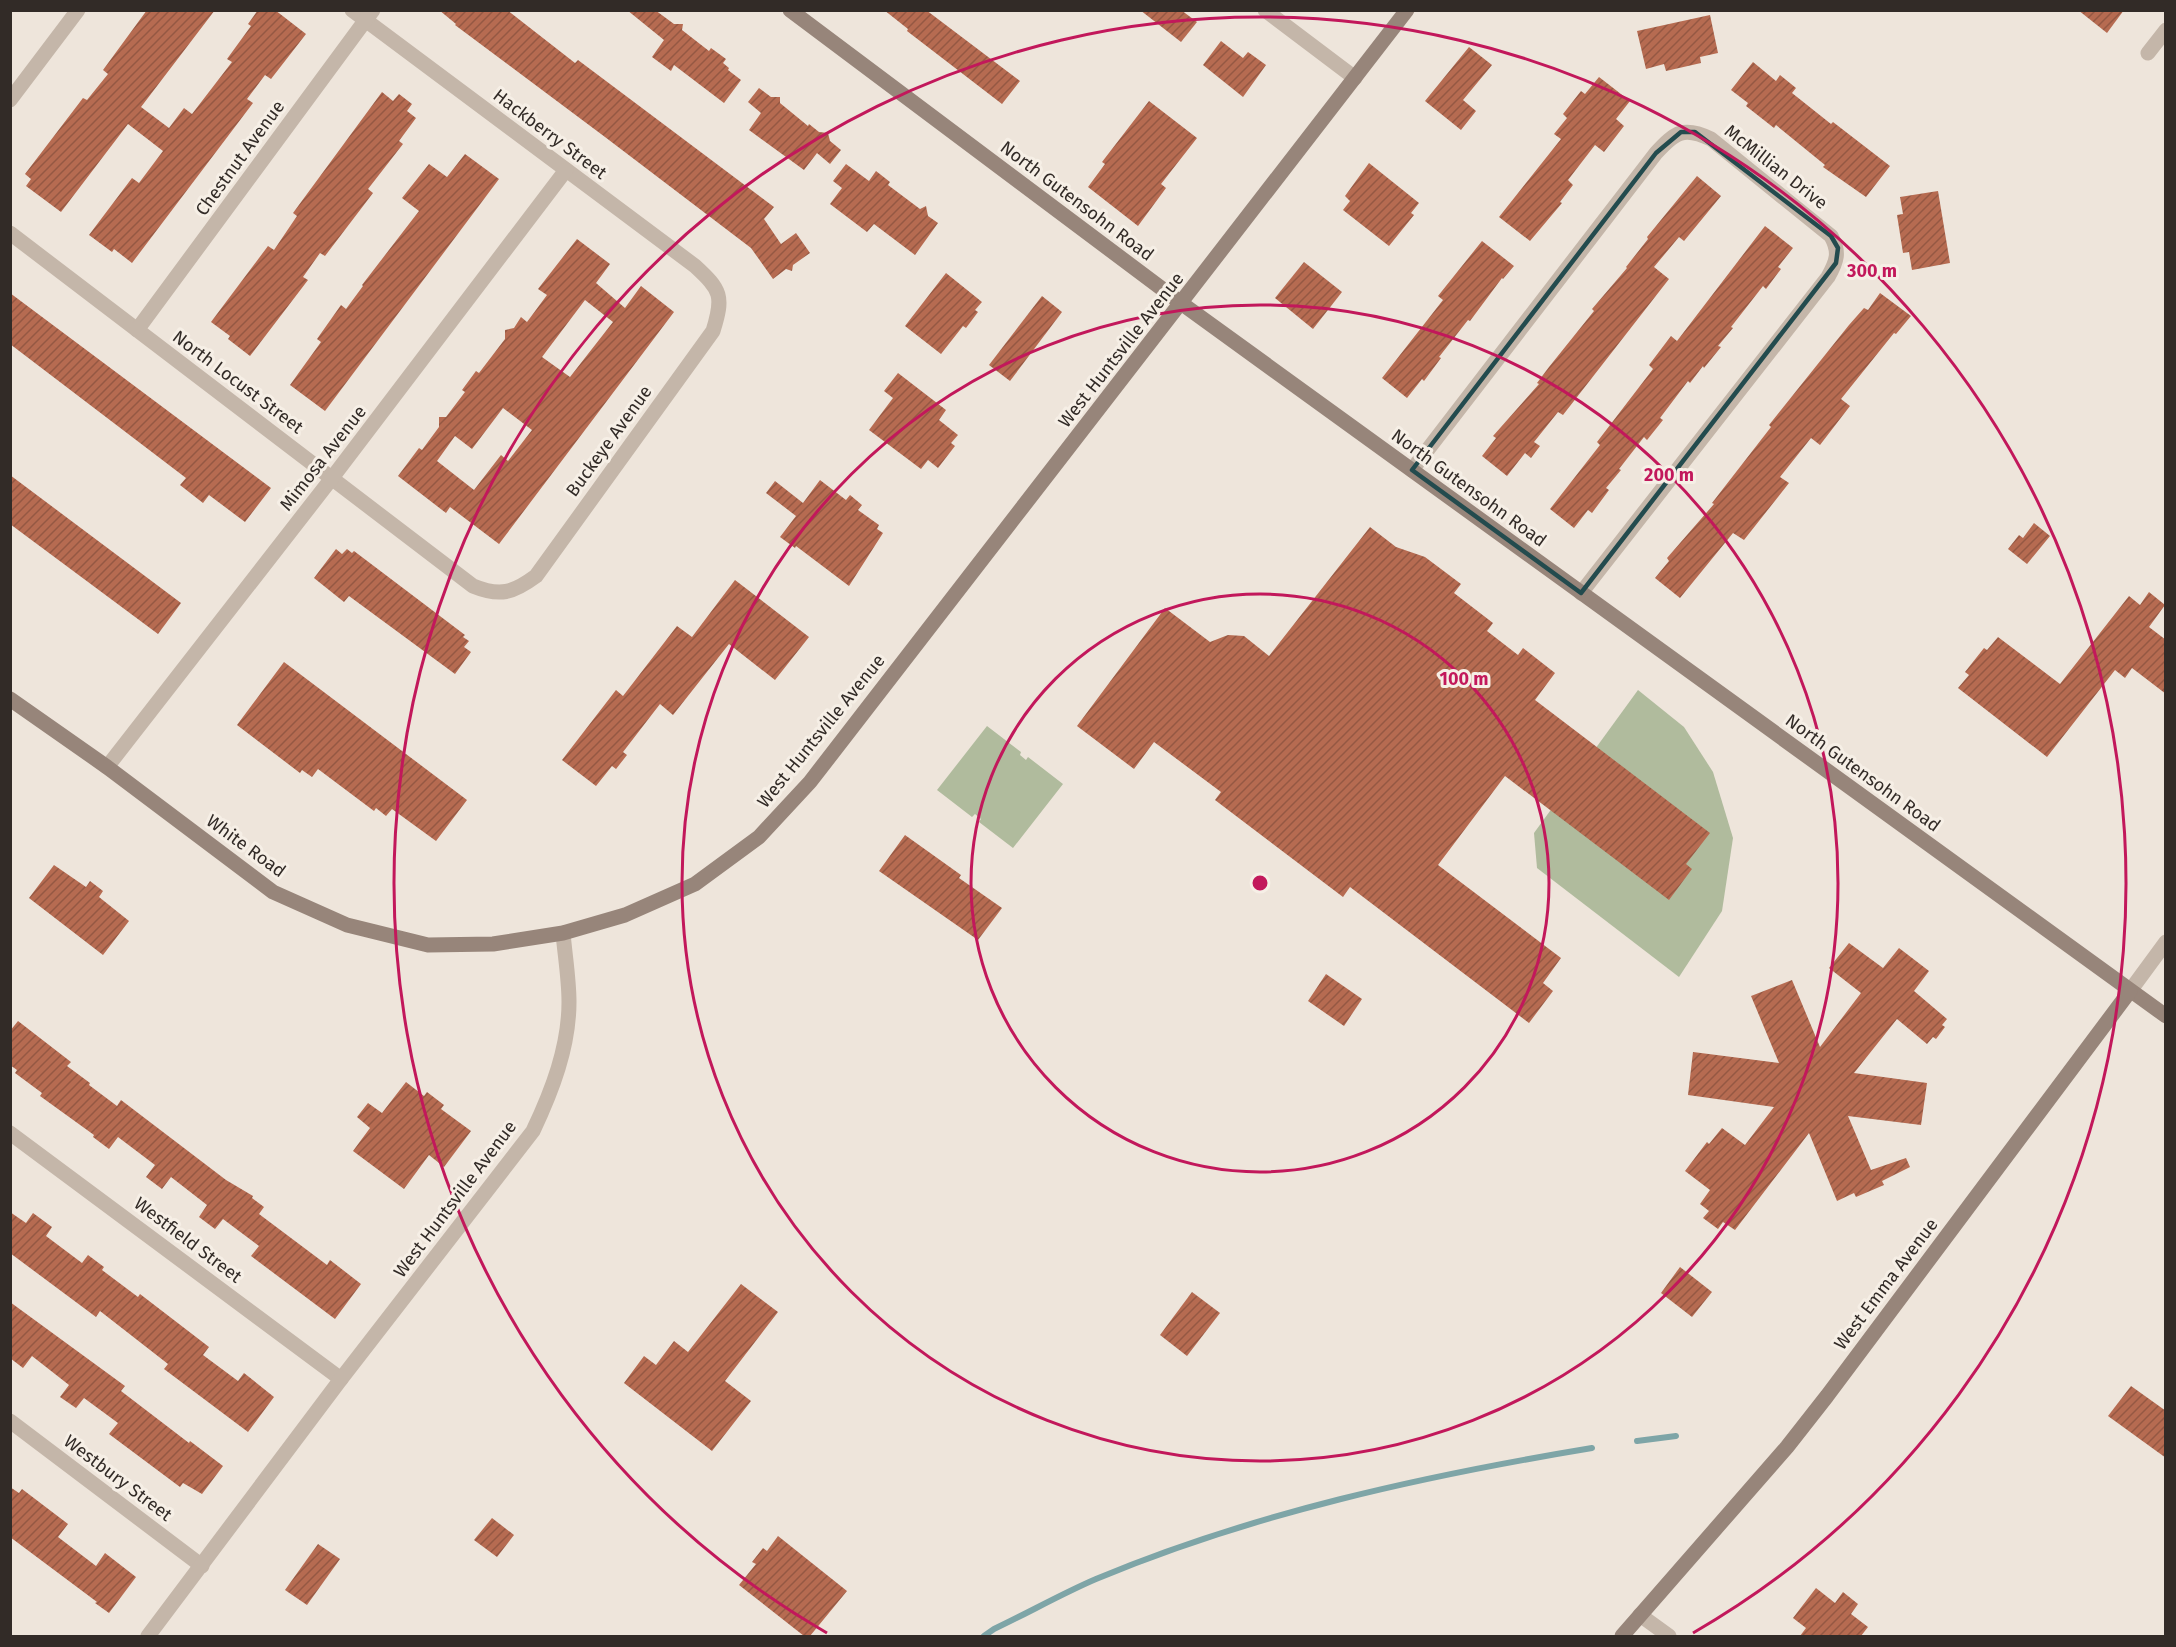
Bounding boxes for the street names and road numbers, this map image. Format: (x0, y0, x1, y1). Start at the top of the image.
street label: Hackberry Street (489, 84, 612, 184)
street label: Chestnut Avenue (191, 96, 289, 220)
street label: McMillian Drive (1720, 120, 1832, 214)
street label: North Gutensohn Road (996, 136, 1158, 266)
street label: West Huntsville Avenue (1054, 268, 1188, 432)
street label: North Locust Street (168, 326, 308, 439)
street label: Buckeye Avenue (561, 381, 657, 501)
street label: Mimosa Avenue (275, 401, 371, 515)
street label: North Gutensohn Road (1387, 424, 1551, 552)
street label: West Huntsville Avenue (752, 650, 890, 812)
street label: North Gutensohn Road (1781, 709, 1945, 837)
street label: White Road (202, 810, 290, 882)
street label: West Huntsville Avenue (389, 1116, 521, 1282)
street label: Westfield Street (130, 1192, 247, 1288)
street label: West Emma Avenue (1829, 1214, 1943, 1354)
street label: Westbury Street (59, 1430, 177, 1526)

